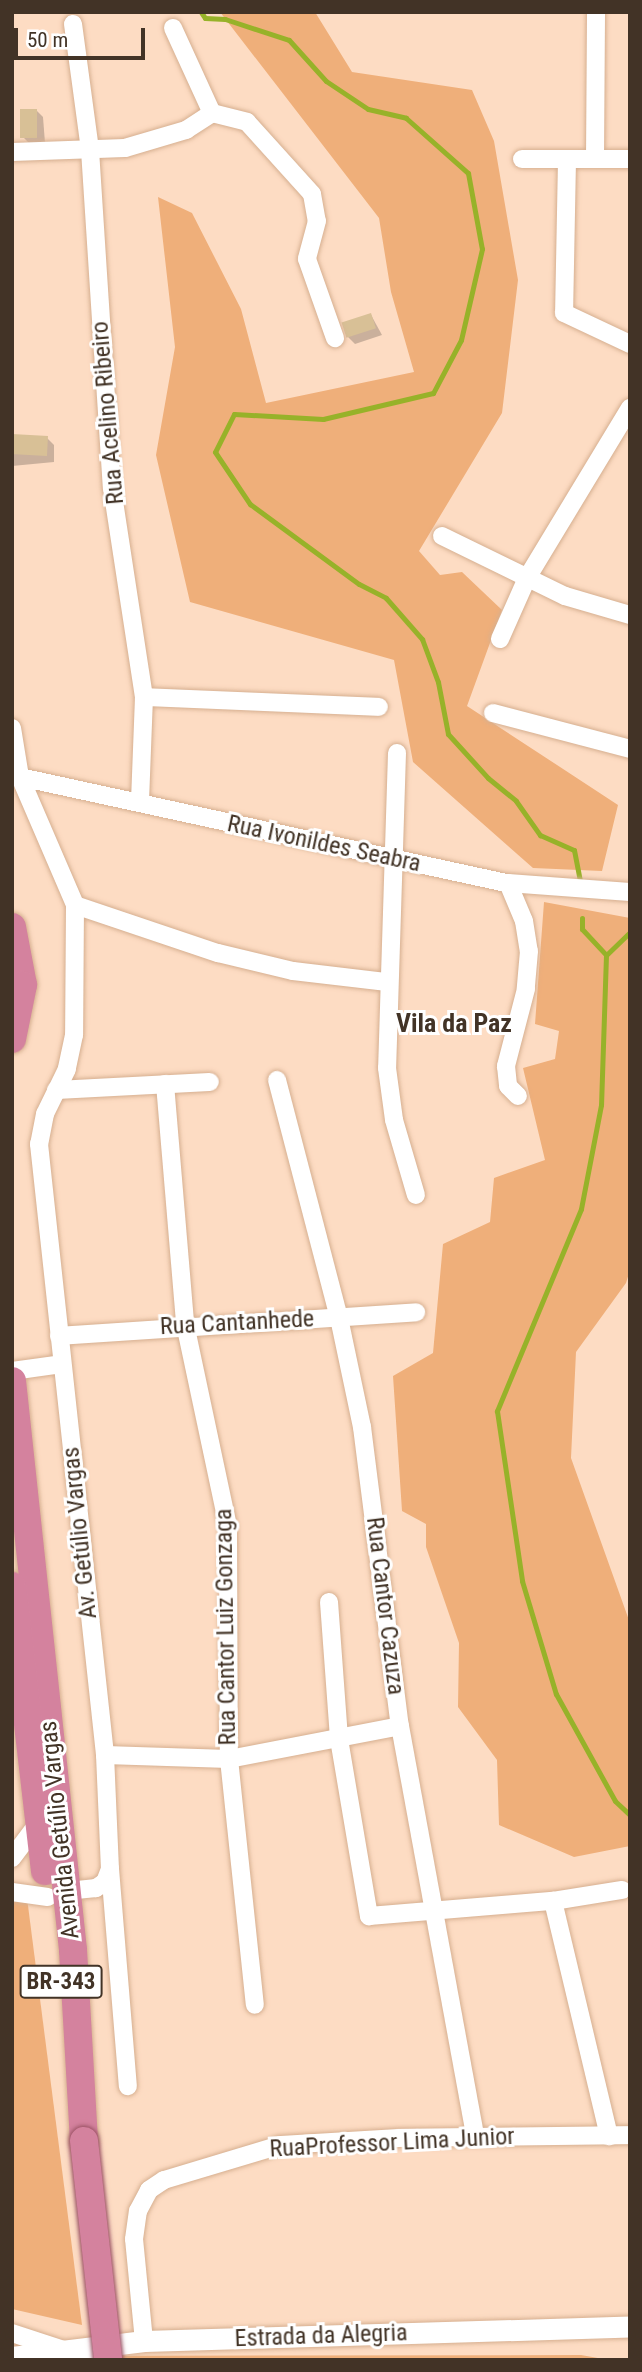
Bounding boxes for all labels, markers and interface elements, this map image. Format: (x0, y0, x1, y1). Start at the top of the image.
scale bar (18, 14, 149, 58)
text: 50 m (27, 28, 68, 52)
street label: Rua Acelino Ribeiro (86, 320, 130, 506)
street label: Rua Ivonildes Seabra (225, 809, 423, 879)
district label: Vila da Paz (396, 1008, 512, 1040)
street label: Rua Cantanhede (159, 1305, 315, 1341)
street label: Av. Getúlio Vargas (57, 1446, 103, 1620)
street label: Rua Cantor Luiz Gonzaga (210, 1508, 242, 1746)
street label: Rua Cantor Cazuza (360, 1515, 410, 1697)
street label: Avenida Getúlio Vargas (34, 1720, 86, 1940)
road number: BR-343 (19, 1963, 103, 2002)
street label: RuaProfessor Lima Junior (269, 2122, 515, 2164)
street label: Estrada da Alegria (234, 2319, 408, 2353)

